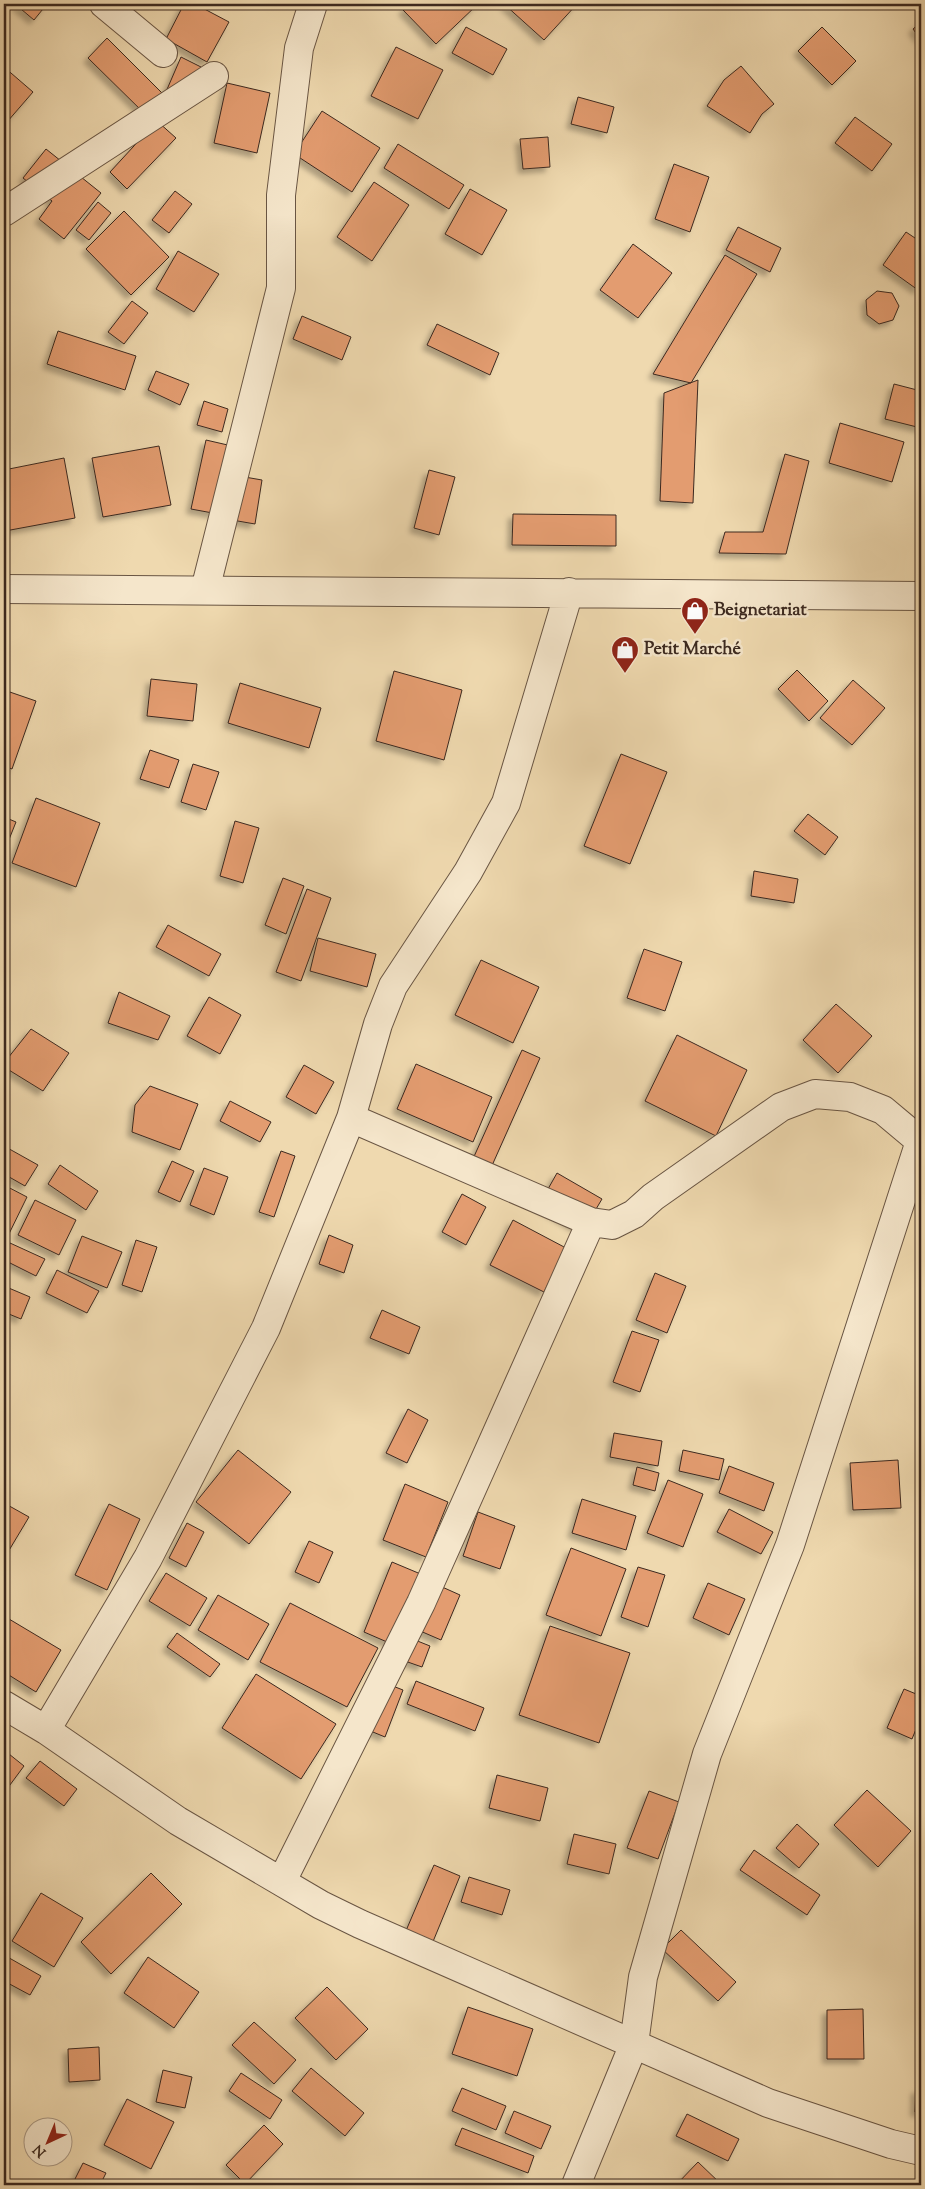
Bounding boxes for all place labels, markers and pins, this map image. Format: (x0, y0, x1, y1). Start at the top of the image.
shop icon: Beignetariat (680, 596, 710, 635)
place label: Beignetariat (714, 598, 807, 624)
shop icon: Petit Marché (610, 635, 640, 674)
place label: Petit Marché (644, 637, 742, 663)

